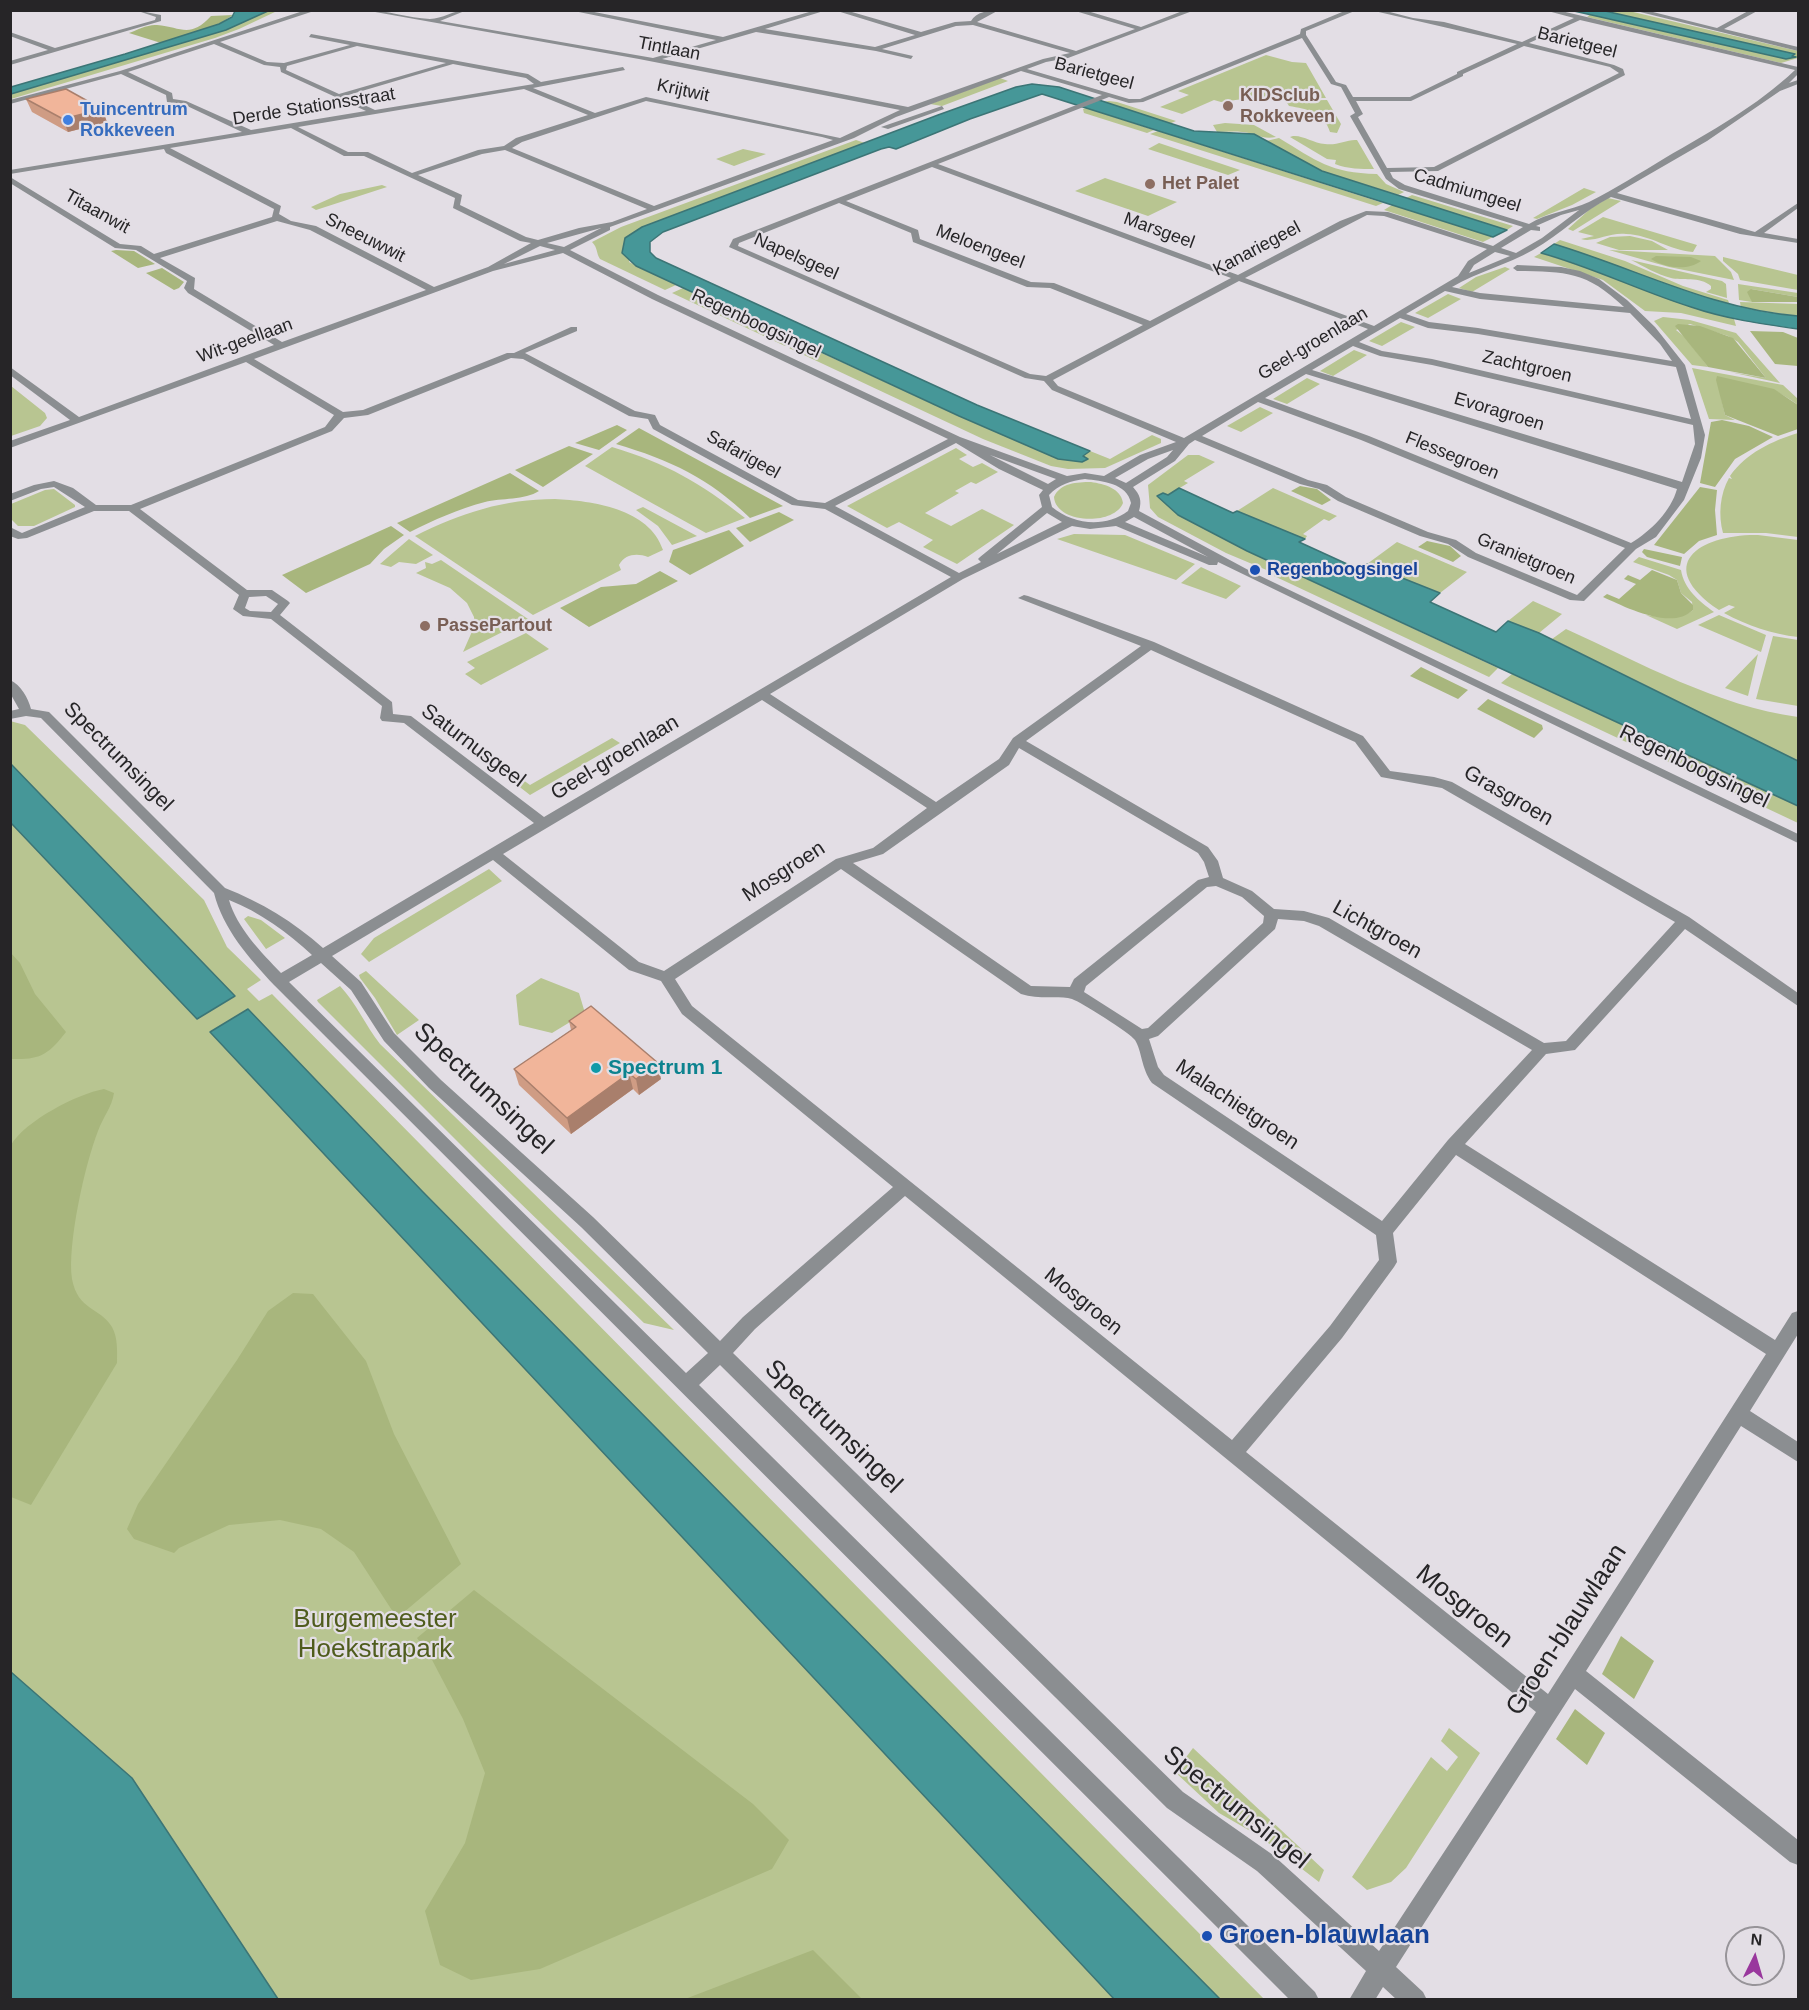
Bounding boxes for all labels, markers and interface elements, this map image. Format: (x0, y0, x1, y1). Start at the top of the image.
street label: Barietgeel (1535, 23, 1619, 63)
street label: Tintlaan (636, 32, 702, 66)
street label: Barietgeel (1052, 53, 1136, 95)
street label: Krijtwit (655, 75, 711, 107)
street label: Derde Stationsstraat (231, 83, 397, 131)
place label: KIDSclub Rokkeveen (1240, 85, 1335, 128)
place label: Tuincentrum Rokkeveen (80, 99, 188, 142)
marker: KIDSclub Rokkeveen (1221, 99, 1235, 113)
marker: Tuincentrum Rokkeveen (61, 113, 75, 127)
street label: Cadmiumgeel (1411, 164, 1523, 218)
place label: Het Palet (1162, 173, 1239, 195)
marker: Het Palet (1143, 177, 1157, 191)
street label: Titaanwit (61, 185, 133, 239)
street label: Marsgeel (1121, 208, 1197, 254)
street label: Sneeuwwit (321, 209, 409, 267)
street label: Kanariegeel (1210, 217, 1304, 281)
street label: Meloengeel (933, 220, 1027, 274)
street label: Napelsgeel (750, 229, 842, 285)
street label: Regenboogsingel (688, 285, 824, 363)
street label: Geel-groenlaan (1254, 303, 1372, 385)
street label: Wit-geellaan (194, 314, 296, 368)
street label: Zachtgroen (1480, 346, 1574, 388)
street label: Evoragroen (1451, 388, 1547, 436)
street label: Safarigeel (702, 426, 784, 484)
street label: Flessegroen (1402, 427, 1502, 485)
street label: Granietgroen (1473, 529, 1579, 589)
place label: Regenboogsingel (1267, 559, 1418, 581)
marker: Regenboogsingel (1248, 563, 1262, 577)
place label: PassePartout (437, 615, 552, 637)
marker: PassePartout (418, 619, 432, 633)
street label: Spectrumsingel (58, 697, 178, 817)
street label: Saturnusgeel (416, 699, 530, 793)
street label: Geel-groenlaan (546, 710, 684, 806)
street label: Regenboogsingel (1615, 720, 1773, 814)
street label: Grasgroen (1459, 760, 1557, 832)
street label: Mosgroen (738, 836, 830, 908)
street label: Lichtgroen (1328, 895, 1426, 965)
street label: Spectrumsingel (407, 1016, 559, 1162)
street label: Malachietgroen (1170, 1054, 1304, 1156)
place label: Spectrum 1 (608, 1055, 722, 1081)
marker: Spectrum 1 (589, 1061, 603, 1075)
street label: Mosgroen (1039, 1263, 1127, 1341)
street label: Spectrumsingel (758, 1354, 908, 1500)
street label: Groen-blauwlaan (1500, 1538, 1634, 1722)
street label: Mosgroen (1409, 1558, 1519, 1656)
park label: Burgemeester Hoekstrapark (293, 1604, 457, 1666)
street label: Spectrumsingel (1157, 1739, 1315, 1877)
place label: Groen-blauwlaan (1219, 1920, 1430, 1952)
north arrow (1725, 1926, 1785, 1986)
marker: Groen-blauwlaan (1200, 1929, 1214, 1943)
text: N (1750, 1931, 1763, 1949)

